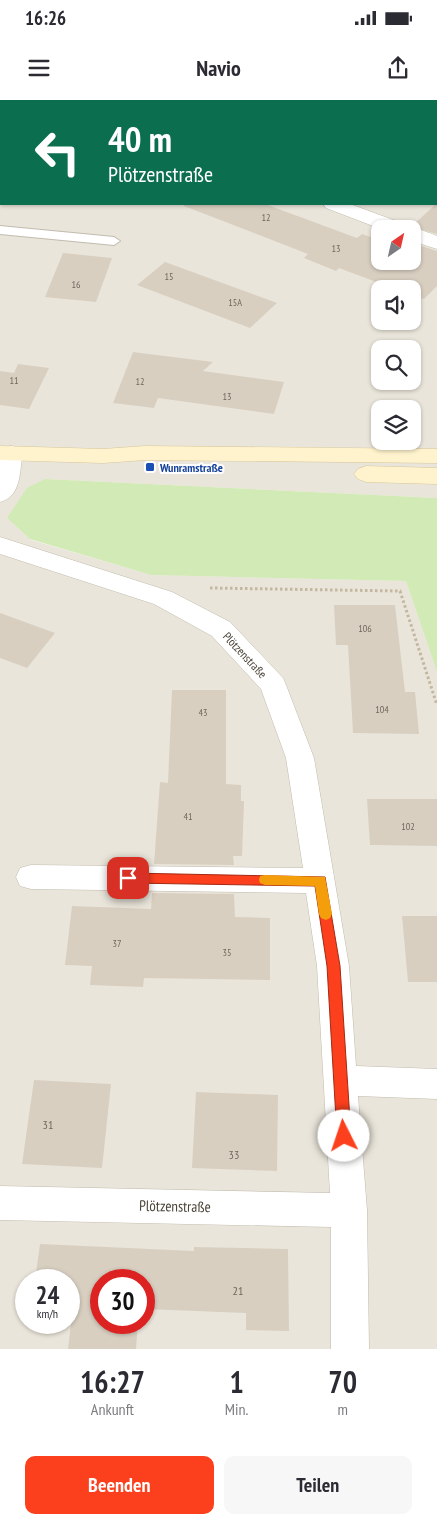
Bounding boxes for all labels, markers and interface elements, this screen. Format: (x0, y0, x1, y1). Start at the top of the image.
text: 16:26 (25, 6, 66, 30)
icon: menu (25, 54, 53, 82)
text: Navio (196, 54, 241, 82)
icon: share (384, 54, 412, 82)
text: 40 m (108, 116, 172, 162)
icon: left (25, 120, 90, 185)
text: Plötzenstraße (108, 160, 213, 188)
house number: 12 (262, 211, 271, 224)
north arrow (371, 220, 421, 270)
map controls (371, 220, 421, 450)
house number: 13 (332, 242, 341, 255)
house number: 15 (165, 270, 174, 283)
house number: 16 (72, 278, 81, 291)
button: sound (371, 280, 421, 330)
house number: 15A (228, 296, 242, 309)
button: search (371, 340, 421, 390)
house number: 11 (10, 374, 19, 387)
house number: 12 (136, 375, 145, 388)
house number: 13 (223, 390, 232, 403)
button: layers (371, 400, 421, 450)
place label: Wunramstraße (159, 460, 223, 475)
marker: Wunramstraße (144, 461, 156, 473)
house number: 106 (358, 622, 372, 635)
street label: Plötzenstraße (220, 629, 270, 681)
house number: 104 (375, 703, 389, 716)
house number: 43 (199, 706, 208, 719)
house number: 41 (184, 810, 193, 823)
house number: 102 (401, 820, 415, 833)
pin (107, 857, 149, 899)
icon: arrive (114, 864, 142, 892)
house number: 37 (113, 937, 122, 950)
house number: 35 (223, 946, 232, 959)
position arrow (317, 1109, 369, 1161)
house number: 31 (43, 1117, 53, 1132)
house number: 33 (229, 1147, 239, 1162)
street label: Plötzenstraße (139, 1196, 211, 1216)
speed limit sign: 30 (90, 1269, 155, 1334)
text: 24 (36, 1279, 59, 1311)
house number: 21 (233, 1283, 243, 1298)
text: km/h (37, 1306, 58, 1321)
text: 16:27 (80, 1362, 145, 1401)
text: 1 (229, 1362, 244, 1401)
text: 70 (328, 1362, 357, 1401)
text: Ankunft (91, 1399, 134, 1419)
text: Min. (225, 1399, 248, 1419)
text: m (337, 1399, 348, 1419)
button: Beenden (25, 1456, 214, 1514)
button: Teilen (224, 1456, 412, 1514)

